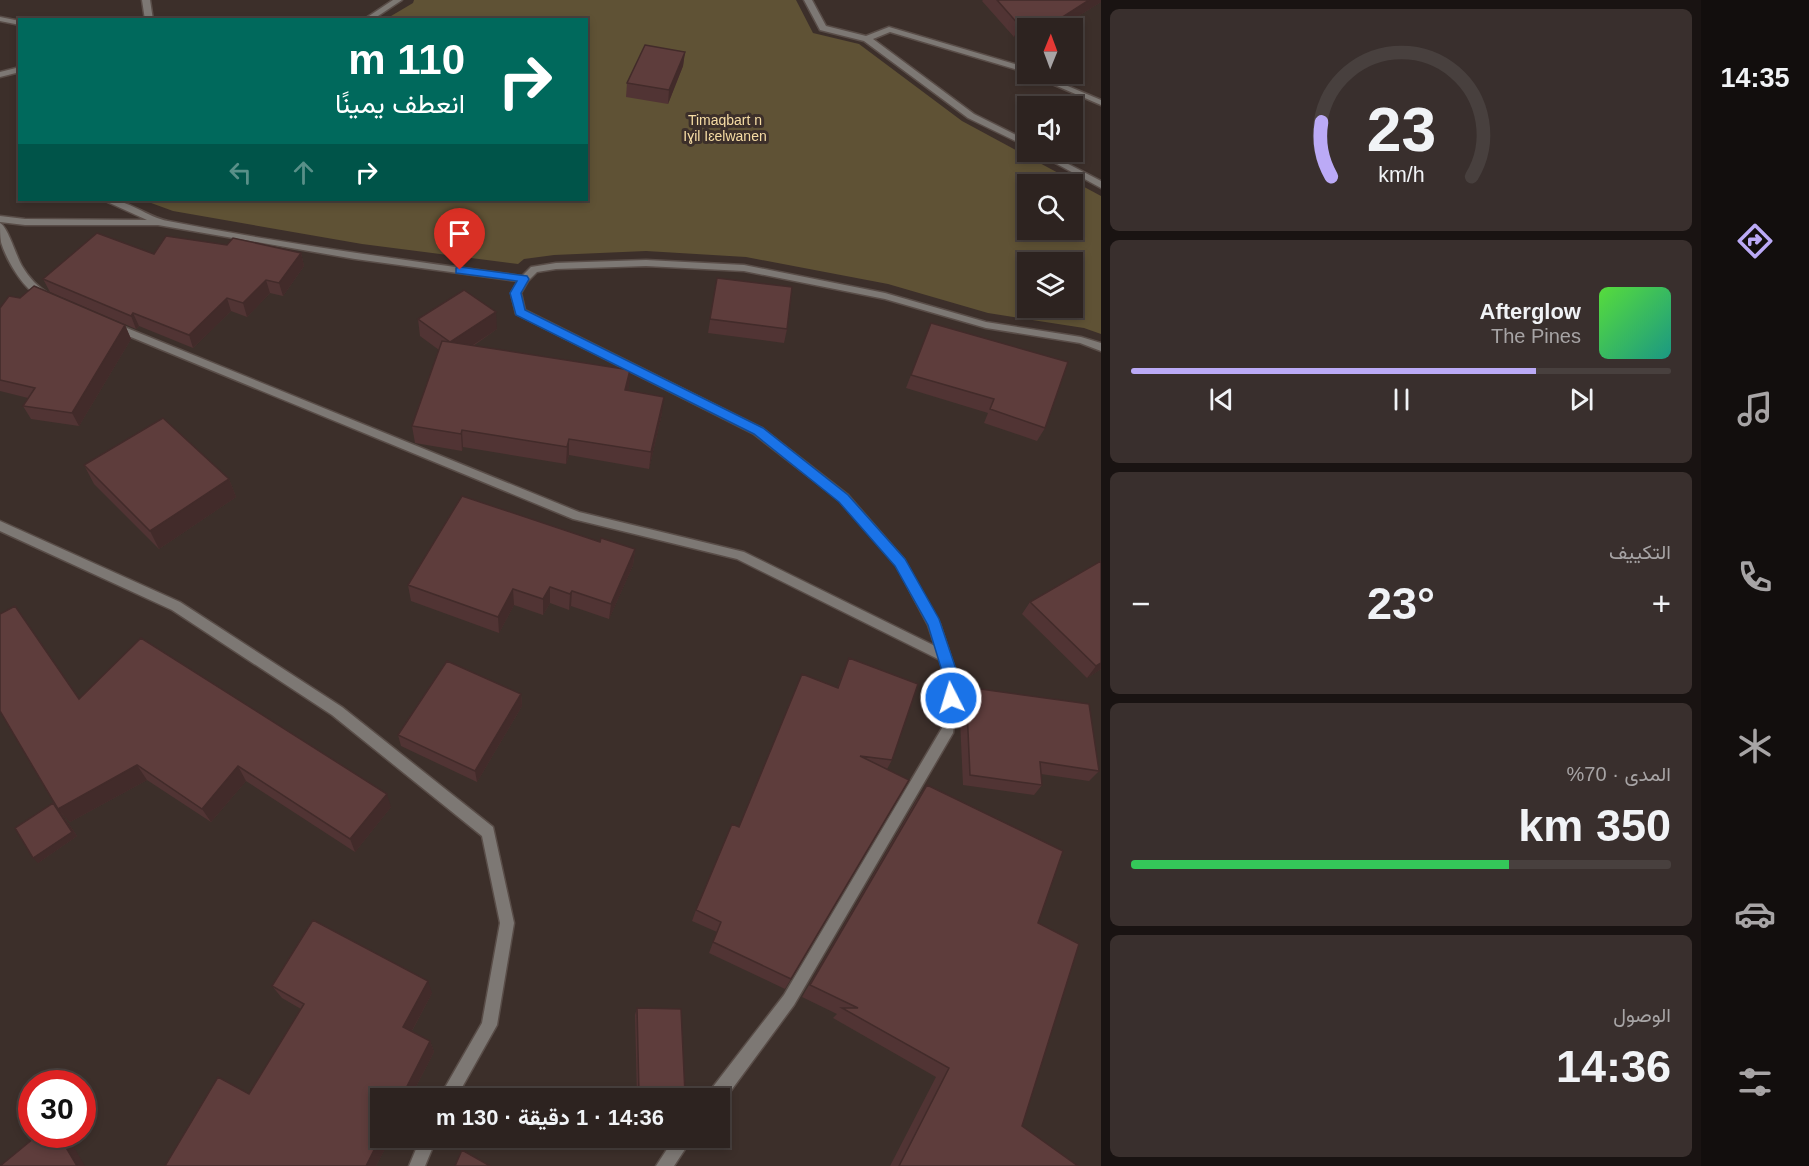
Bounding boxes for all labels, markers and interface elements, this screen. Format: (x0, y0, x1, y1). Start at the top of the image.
north arrow (1017, 18, 1083, 84)
map controls (1017, 18, 1083, 318)
text: 110 m (348, 36, 465, 83)
icon: right (486, 42, 564, 120)
text: 14:35 (1720, 63, 1790, 93)
text: انعطف يمينًا (335, 89, 465, 119)
text: 23 (1366, 95, 1436, 164)
button: sound (1017, 96, 1083, 162)
park label: Timaqbart n Iɣil Iɛelwanen (683, 112, 767, 144)
icon: left (224, 156, 257, 189)
icon: ahead (287, 156, 320, 189)
icon: right (350, 156, 383, 189)
text: km/h (1378, 164, 1424, 188)
button: search (1017, 174, 1083, 240)
pin (434, 208, 485, 270)
icon: arrive (443, 217, 476, 250)
icon: directions (1734, 220, 1776, 262)
button: layers (1017, 252, 1083, 318)
text: Afterglow (1480, 299, 1581, 324)
text: The Pines (1491, 325, 1581, 347)
icon: previous (1205, 383, 1238, 416)
icon: pause (1385, 383, 1418, 416)
icon: next (1565, 383, 1598, 416)
icon: music (1734, 388, 1776, 430)
text: التكييف (1609, 541, 1671, 563)
icon: phone (1734, 556, 1776, 598)
text: 23° (1367, 578, 1435, 629)
text: − (1131, 585, 1150, 622)
text: + (1652, 585, 1671, 622)
position arrow (919, 666, 983, 730)
icon: climate (1734, 725, 1776, 767)
text: المدى · 70% (1567, 763, 1671, 785)
text: 350 km (1518, 800, 1671, 851)
icon: car (1734, 893, 1776, 935)
text: الوصول (1613, 1004, 1671, 1026)
text: 14:36 (1556, 1041, 1671, 1092)
icon: filters (1734, 1061, 1776, 1103)
speed limit sign: 30 (18, 1070, 96, 1148)
text: 14:36 · 1 دقيقة · 130 m (436, 1105, 664, 1130)

